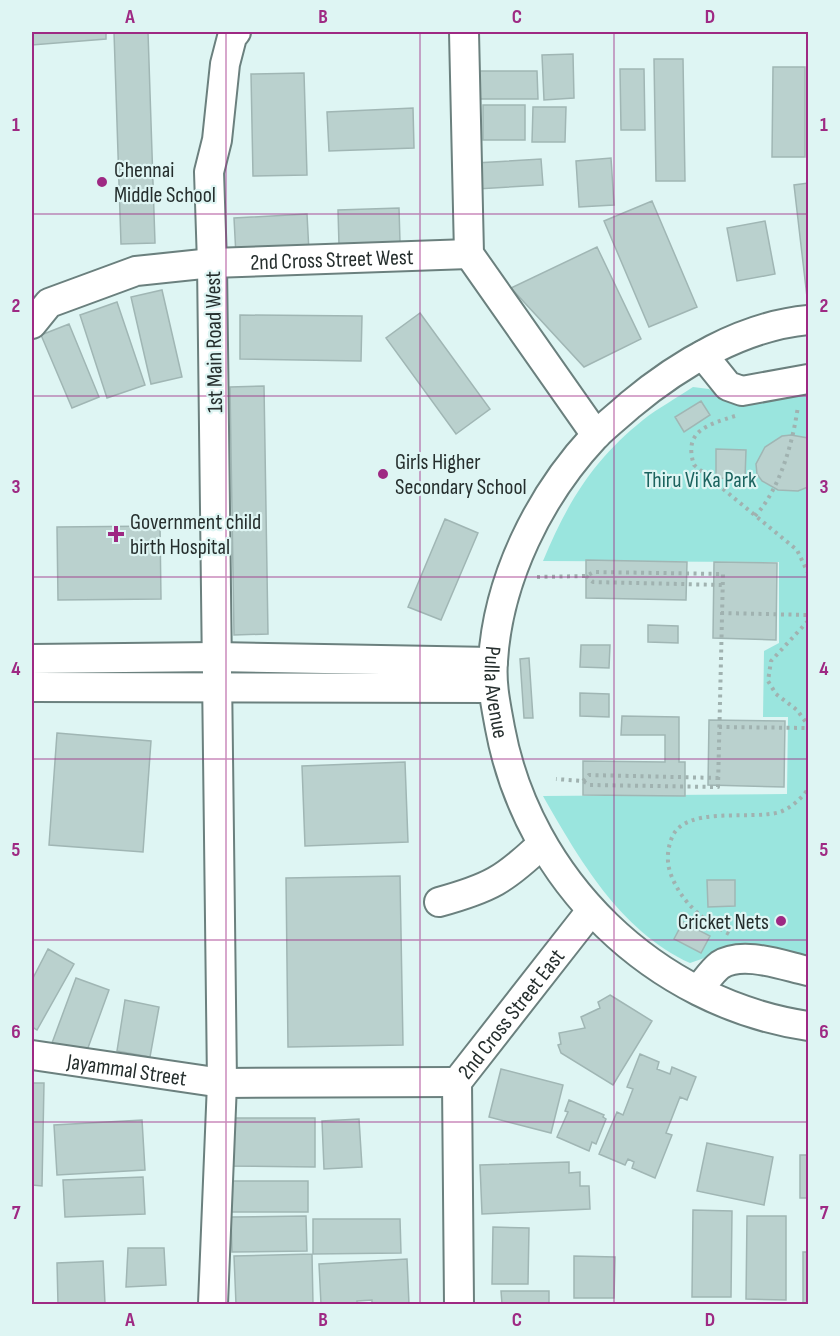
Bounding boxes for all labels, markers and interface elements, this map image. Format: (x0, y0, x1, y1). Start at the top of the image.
text: A (124, 5, 135, 29)
text: B (318, 5, 328, 29)
text: C (512, 5, 522, 29)
text: D (705, 5, 715, 29)
text: 1 (12, 113, 20, 137)
text: 1 (820, 113, 828, 137)
place label: Chennai Middle School (114, 157, 216, 209)
marker: Chennai Middle School (95, 175, 109, 189)
street label: 2nd Cross Street West (250, 244, 414, 277)
street label: 1st Main Road West (200, 271, 229, 413)
text: 2 (12, 294, 20, 318)
text: 2 (820, 294, 828, 318)
place label: Girls Higher Secondary School (395, 449, 527, 501)
marker: Girls Higher Secondary School (376, 467, 390, 481)
park label: Thiru Vi Ka Park (644, 467, 757, 494)
text: 3 (12, 475, 21, 499)
text: 3 (820, 475, 829, 499)
place label: Government child birth Hospital (130, 509, 261, 561)
marker: Government child birth Hospital (107, 525, 125, 543)
street label: Pulla Avenue (477, 645, 514, 741)
text: 4 (11, 657, 21, 681)
text: 4 (819, 657, 829, 681)
text: 5 (12, 838, 21, 862)
text: 5 (820, 838, 829, 862)
place label: Cricket Nets (678, 909, 769, 936)
marker: Cricket Nets (774, 914, 788, 928)
street label: 2nd Cross Street East (453, 944, 571, 1085)
text: 6 (11, 1020, 21, 1044)
text: 6 (819, 1020, 829, 1044)
street label: Jayammal Street (64, 1048, 189, 1093)
text: 7 (12, 1201, 21, 1225)
text: 7 (820, 1201, 829, 1225)
text: A (124, 1308, 135, 1332)
text: B (318, 1308, 328, 1332)
text: C (512, 1308, 522, 1332)
text: D (705, 1308, 715, 1332)

